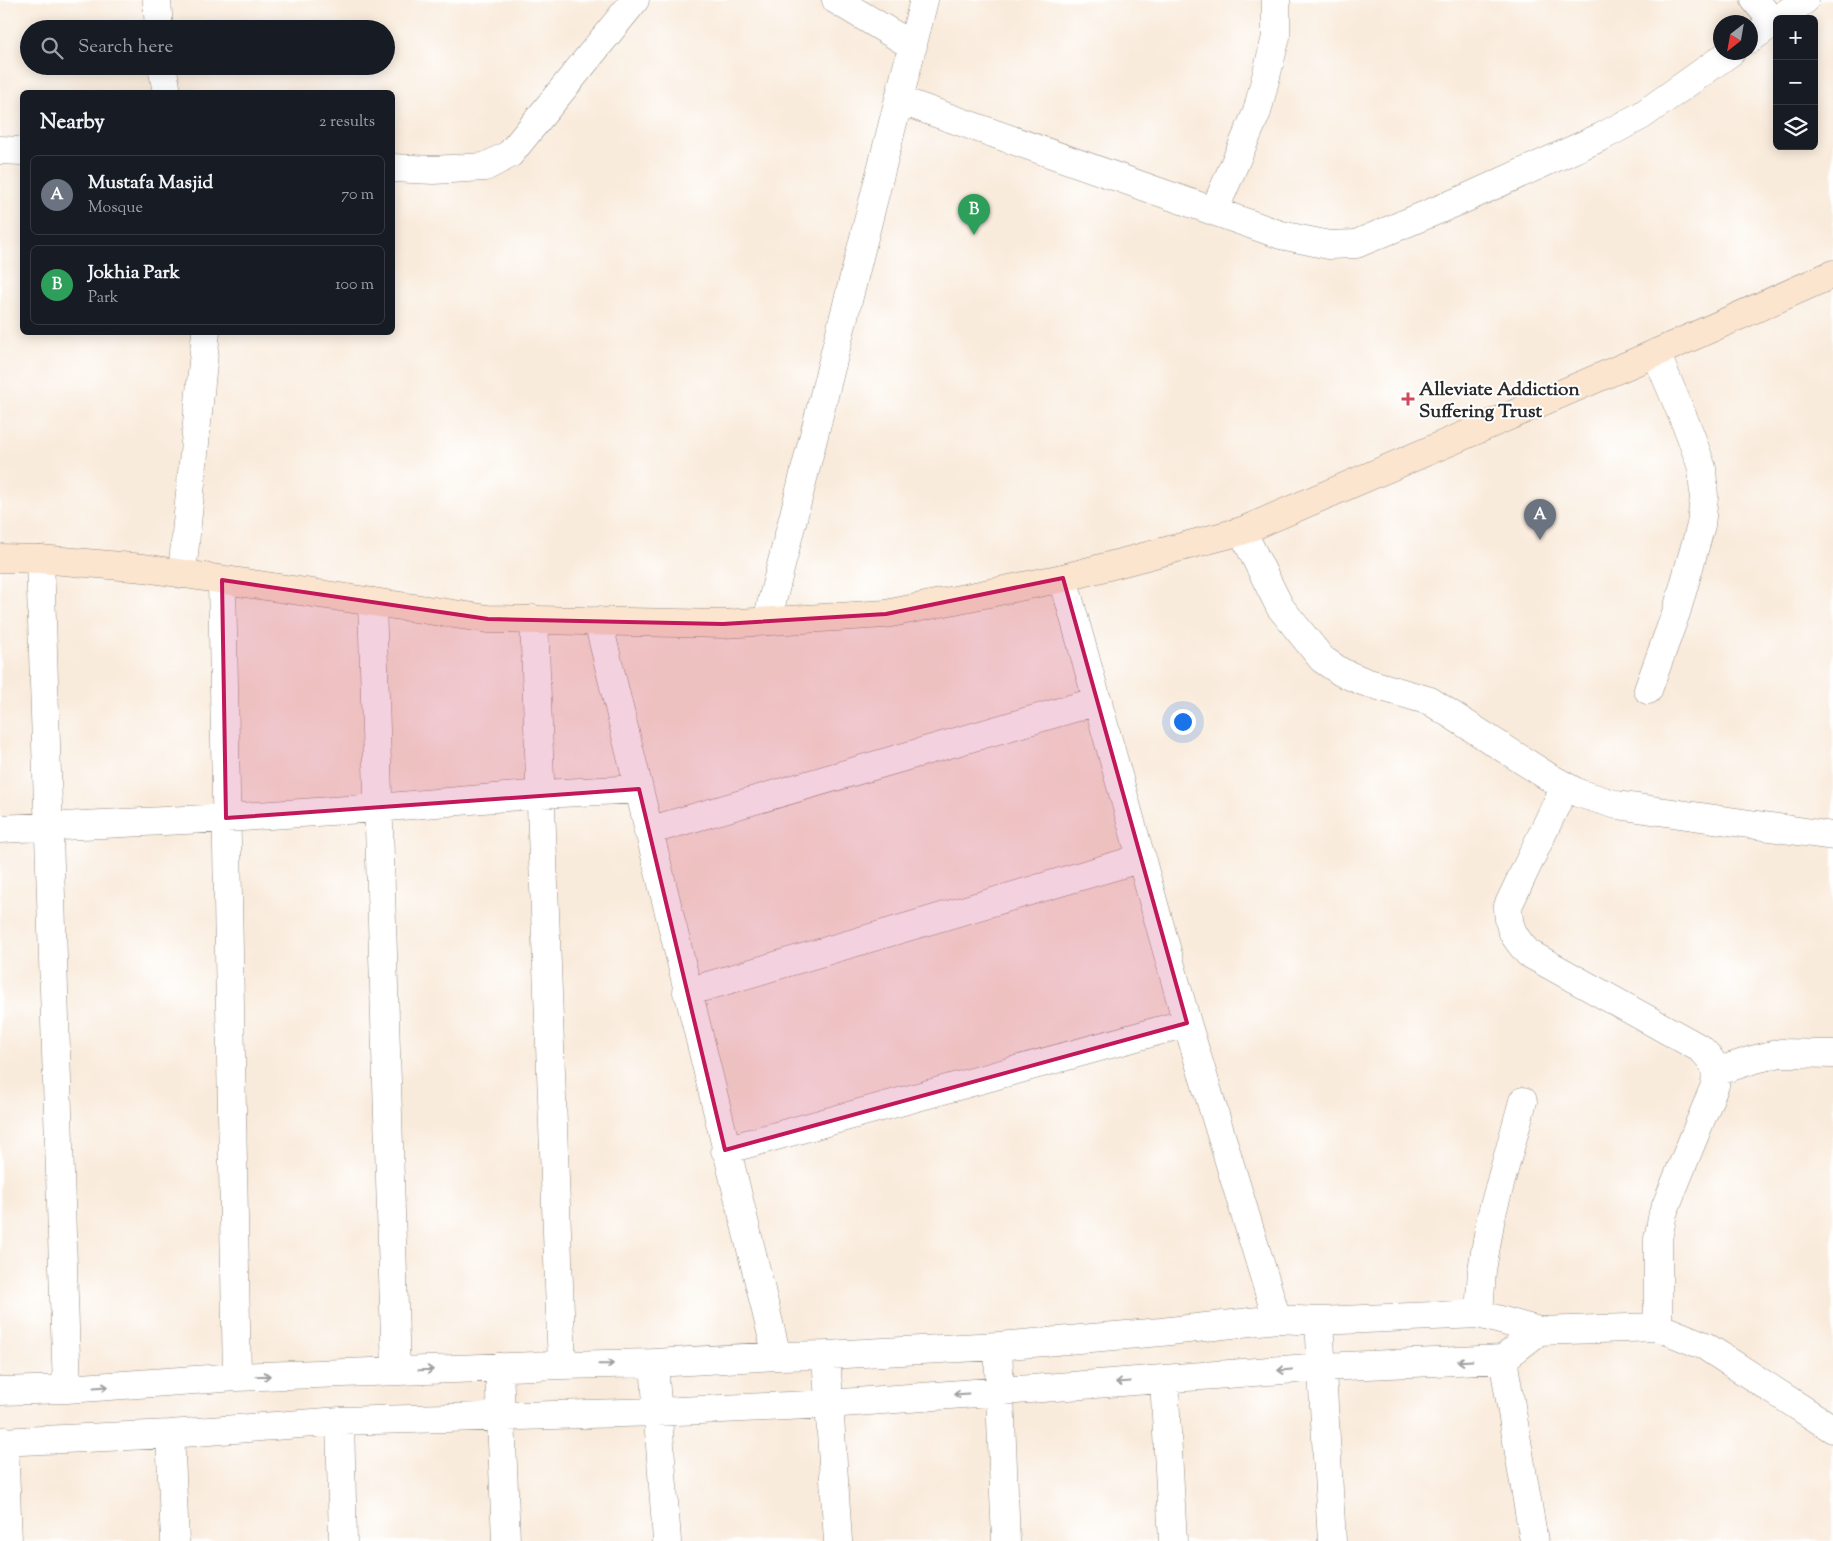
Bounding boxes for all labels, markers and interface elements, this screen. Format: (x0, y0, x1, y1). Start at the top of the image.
north arrow (1713, 15, 1758, 60)
map controls (1773, 15, 1818, 150)
button: + (1773, 15, 1818, 60)
search box (20, 20, 395, 75)
icon: search (38, 34, 66, 62)
text: Search here (78, 34, 173, 61)
button: − (1773, 60, 1818, 105)
button: layers (1773, 105, 1818, 150)
text: Nearby (40, 108, 105, 138)
text: 2 results (319, 111, 375, 134)
text: Mustafa Masjid (88, 170, 213, 197)
text: A (51, 184, 64, 207)
text: 70 m (341, 184, 374, 207)
pin: B (958, 194, 990, 235)
text: Mosque (88, 197, 143, 220)
text: Jokhia Park (88, 260, 180, 287)
text: B (52, 274, 62, 297)
text: 100 m (335, 274, 374, 297)
text: Park (88, 287, 119, 310)
place label: Alleviate Addiction Suffering Trust (1419, 377, 1580, 426)
marker: Alleviate Addiction Suffering Trust (1401, 392, 1415, 406)
pin: A (1524, 499, 1556, 540)
your location (1170, 709, 1196, 735)
one-way arrow (1457, 1356, 1473, 1365)
one-way arrow (597, 1359, 613, 1369)
one-way arrow (417, 1365, 433, 1374)
one-way arrow (1278, 1365, 1294, 1375)
one-way arrow (255, 1372, 271, 1381)
one-way arrow (1116, 1377, 1132, 1387)
one-way arrow (93, 1382, 109, 1392)
one-way arrow (954, 1389, 970, 1399)

